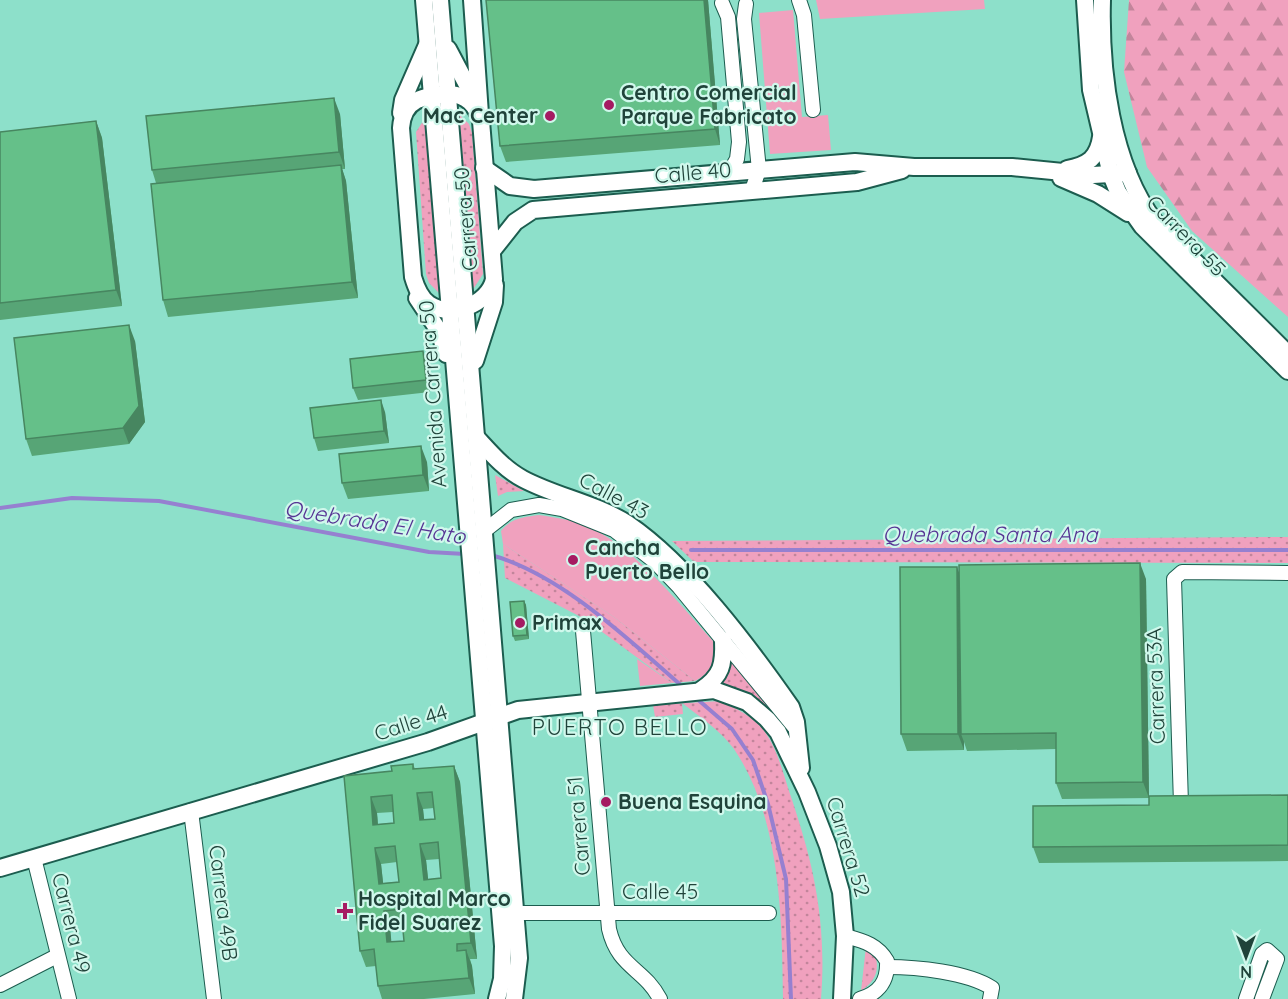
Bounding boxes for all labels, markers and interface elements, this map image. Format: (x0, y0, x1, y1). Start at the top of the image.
place label: Centro Comercial Parque Fabricato (621, 79, 797, 129)
marker: Centro Comercial Parque Fabricato (602, 98, 616, 112)
place label: Mac Center (423, 102, 538, 128)
marker: Mac Center (543, 109, 557, 123)
street label: Calle 40 (653, 156, 732, 188)
street label: Carrera 50 (448, 166, 482, 272)
street label: Carrera 55 (1142, 189, 1232, 281)
street label: Avenida Carrera 50 (412, 299, 452, 489)
street label: Calle 43 (575, 466, 654, 524)
water label: Quebrada El Hato (282, 494, 469, 550)
water label: Quebrada Santa Ana (882, 520, 1099, 548)
place label: Cancha Puerto Bello (585, 534, 709, 584)
marker: Cancha Puerto Bello (566, 553, 580, 567)
place label: Primax (532, 609, 602, 635)
marker: Primax (513, 616, 527, 630)
street label: Carrera 53A (1140, 627, 1170, 745)
street label: Calle 44 (371, 698, 451, 746)
district label: PUERTO BELLO (532, 713, 708, 741)
street label: Carrera 51 (561, 775, 595, 877)
place label: Buena Esquina (618, 788, 766, 814)
street label: Carrera 52 (821, 793, 877, 900)
marker: Buena Esquina (599, 795, 613, 809)
street label: Carrera 49B (204, 844, 244, 962)
street label: Carrera 49 (47, 870, 97, 976)
street label: Calle 45 (622, 878, 698, 904)
place label: Hospital Marco Fidel Suarez (358, 885, 511, 935)
marker: Hospital Marco Fidel Suarez (336, 902, 354, 920)
north arrow (1216, 927, 1276, 987)
text: N (1240, 962, 1252, 982)

